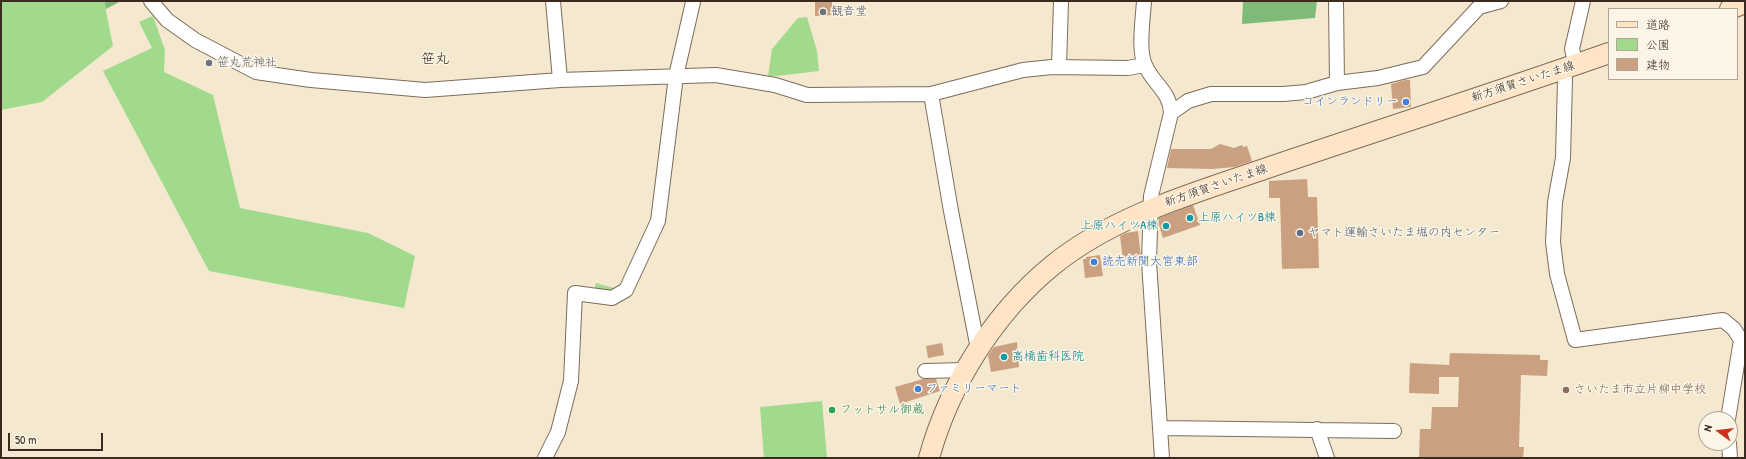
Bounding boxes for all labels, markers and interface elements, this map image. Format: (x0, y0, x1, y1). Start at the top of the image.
place label: 観音堂 (831, 5, 867, 19)
marker: 観音堂 (818, 7, 828, 17)
legend (1608, 8, 1738, 80)
text: 道路 (1646, 16, 1670, 33)
text: 公園 (1646, 36, 1670, 53)
district label: 笹丸 (421, 51, 449, 67)
place label: 笹丸荒神社 (217, 56, 277, 70)
text: 建物 (1646, 56, 1670, 73)
marker: 笹丸荒神社 (204, 58, 214, 68)
street label: 新方須賀さいたま線 (1469, 58, 1577, 106)
place label: コインランドリー (1302, 95, 1398, 109)
marker: コインランドリー (1401, 97, 1411, 107)
street label: 新方須賀さいたま線 (1163, 162, 1269, 210)
place label: 上原ハイツB棟 (1198, 211, 1276, 225)
marker: 上原ハイツB棟 (1185, 213, 1195, 223)
place label: 上原ハイツA棟 (1080, 219, 1158, 233)
marker: 上原ハイツA棟 (1161, 221, 1171, 231)
place label: ヤマト運輸さいたま堀の内センター (1308, 226, 1500, 240)
marker: ヤマト運輸さいたま堀の内センター (1295, 228, 1305, 238)
place label: 読売新聞大宮東部 (1102, 255, 1198, 269)
marker: 読売新聞大宮東部 (1089, 257, 1099, 267)
place label: 高橋歯科医院 (1012, 350, 1084, 364)
marker: 高橋歯科医院 (999, 352, 1009, 362)
place label: ファミリーマート (926, 382, 1022, 396)
place label: さいたま市立片柳中学校 (1574, 383, 1706, 397)
marker: ファミリーマート (913, 384, 923, 394)
marker: さいたま市立片柳中学校 (1561, 385, 1571, 395)
place label: フットサル御蔵 (840, 403, 924, 417)
marker: フットサル御蔵 (827, 405, 837, 415)
north arrow (1698, 411, 1738, 451)
text: N (1700, 424, 1715, 433)
scale bar (10, 425, 105, 451)
text: 50 m (15, 431, 36, 448)

